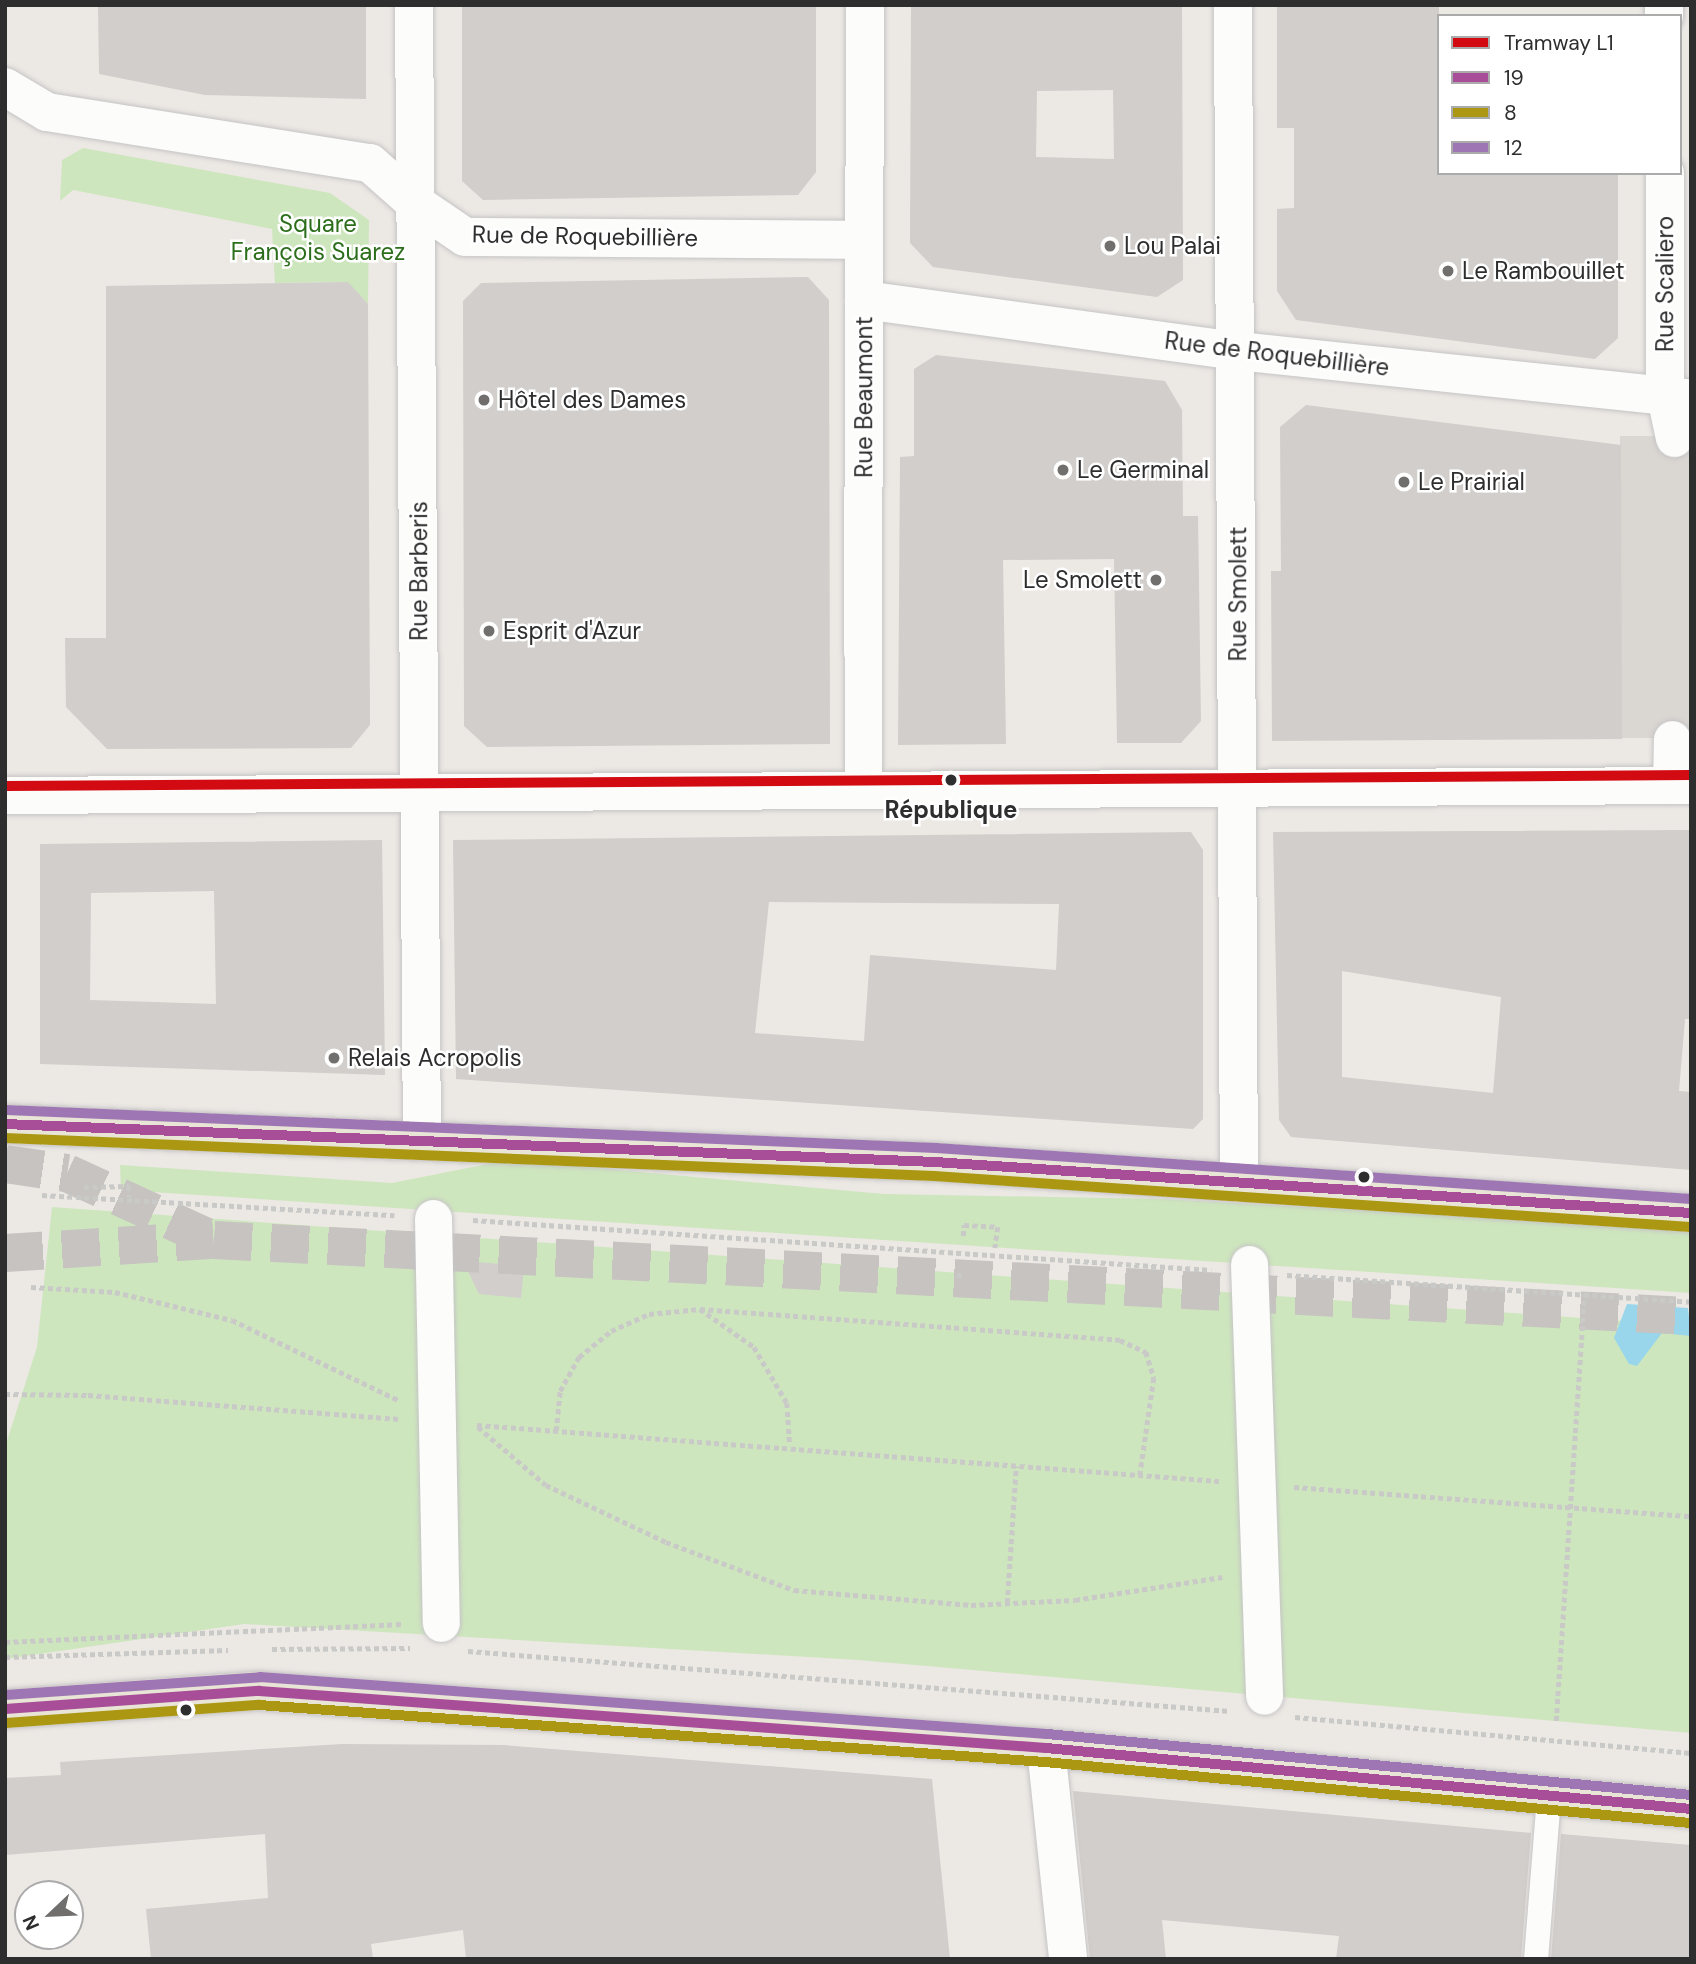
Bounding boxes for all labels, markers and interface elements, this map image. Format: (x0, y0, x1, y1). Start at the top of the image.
legend (1437, 14, 1682, 175)
text: Tramway L1 (1504, 29, 1613, 57)
text: 19 (1504, 64, 1524, 92)
text: 8 (1504, 99, 1517, 127)
text: 12 (1504, 134, 1523, 162)
park label: Square François Suarez (231, 210, 405, 266)
street label: Rue Scaliero (1651, 216, 1679, 352)
street label: Rue de Roquebillière (472, 220, 698, 252)
place label: Lou Palai (1124, 232, 1221, 260)
marker: Lou Palai (1102, 238, 1118, 254)
place label: Le Rambouillet (1462, 257, 1625, 285)
marker: Le Rambouillet (1440, 263, 1456, 279)
street label: Rue Beaumont (850, 316, 878, 478)
street label: Rue de Roquebillière (1163, 326, 1391, 382)
place label: Hôtel des Dames (498, 386, 686, 414)
marker: Hôtel des Dames (476, 392, 492, 408)
place label: Le Germinal (1077, 456, 1209, 484)
marker: Le Germinal (1055, 462, 1071, 478)
place label: Le Prairial (1418, 468, 1525, 496)
marker: Le Prairial (1396, 474, 1412, 490)
street label: Rue Barberis (405, 501, 433, 641)
street label: Rue Smolett (1224, 527, 1252, 661)
place label: Le Smolett (1023, 566, 1142, 594)
marker: Le Smolett (1148, 572, 1164, 588)
place label: Esprit d'Azur (503, 617, 641, 645)
marker: Esprit d'Azur (481, 623, 497, 639)
marker: République (939, 768, 963, 792)
place label: République (884, 796, 1018, 824)
place label: Relais Acropolis (348, 1044, 522, 1072)
marker: Relais Acropolis (326, 1050, 342, 1066)
unlabelled marker (1357, 1170, 1371, 1184)
unlabelled marker (179, 1703, 193, 1717)
north arrow (14, 1880, 84, 1950)
text: N (17, 1911, 45, 1934)

